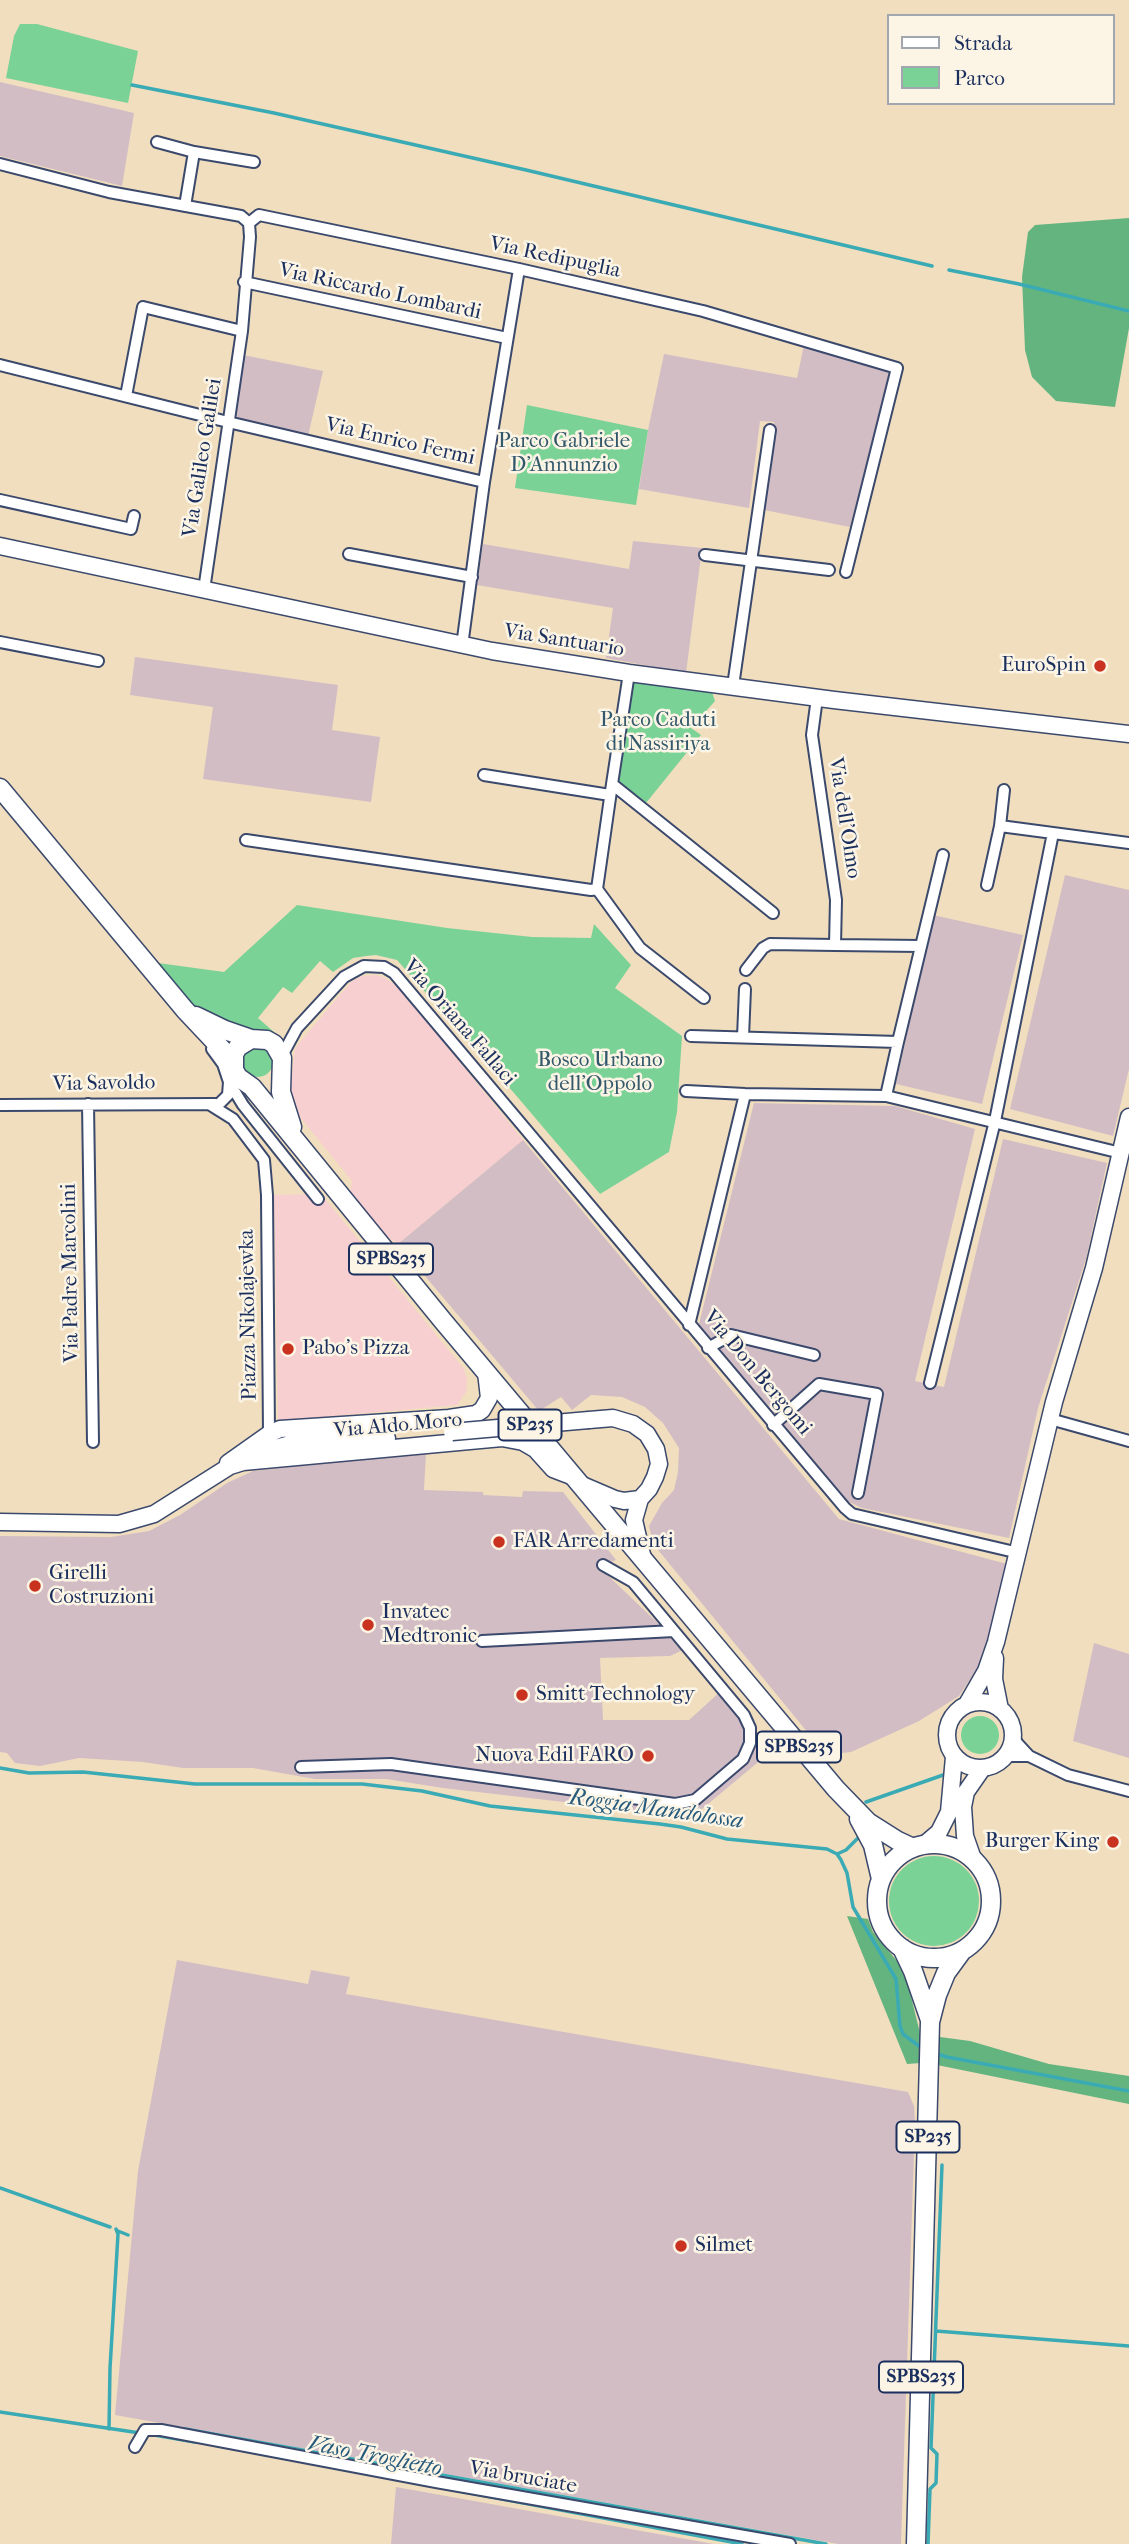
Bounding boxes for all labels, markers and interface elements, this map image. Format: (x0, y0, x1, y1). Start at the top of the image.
legend (888, 14, 1115, 105)
text: Strada (954, 31, 1012, 55)
text: Parco (954, 66, 1005, 90)
street label: Via Redipuglia (487, 232, 623, 284)
street label: Via Riccardo Lombardi (276, 258, 484, 326)
street label: Via Galileo Galilei (178, 377, 228, 539)
street label: Via Enrico Fermi (323, 413, 477, 471)
park label: Parco Gabriele D'Annunzio (498, 429, 630, 479)
street label: Via Santuario (502, 619, 626, 663)
place label: EuroSpin (1001, 653, 1086, 679)
marker: EuroSpin (1092, 658, 1108, 674)
park label: Parco Caduti di Nassiriya (600, 708, 716, 758)
street label: Via dell'Olmo (822, 756, 866, 880)
street label: Via Oriana Fallaci (397, 955, 521, 1091)
park label: Bosco Urbano dell'Oppolo (537, 1048, 663, 1098)
street label: Via Savoldo (53, 1071, 155, 1097)
street label: Via Padre Marcolini (57, 1183, 85, 1363)
street label: Piazza Nikolajewka (235, 1229, 263, 1401)
road number: SPBS235 (349, 1244, 433, 1274)
street label: Via Don Bergomi (697, 1305, 817, 1441)
place label: Pabo's Pizza (302, 1336, 410, 1362)
marker: Pabo's Pizza (280, 1341, 296, 1357)
street label: Via Aldo Moro (333, 1408, 463, 1444)
road number: SP235 (498, 1410, 562, 1441)
place label: FAR Arredamenti (513, 1529, 674, 1555)
marker: FAR Arredamenti (491, 1534, 507, 1550)
place label: Girelli Costruzioni (49, 1561, 154, 1611)
marker: Girelli Costruzioni (27, 1578, 43, 1594)
place label: Invatec Medtronic (382, 1600, 477, 1650)
marker: Invatec Medtronic (360, 1617, 376, 1633)
place label: Smitt Technology (536, 1682, 695, 1708)
marker: Smitt Technology (514, 1687, 530, 1703)
road number: SPBS235 (757, 1732, 841, 1763)
place label: Nuova Edil FARO (475, 1743, 634, 1769)
marker: Nuova Edil FARO (640, 1748, 656, 1764)
water label: Roggia Mandolossa (567, 1784, 745, 1836)
place label: Burger King (985, 1829, 1099, 1855)
marker: Burger King (1105, 1834, 1121, 1850)
road number: SP235 (897, 2122, 960, 2152)
place label: Silmet (695, 2233, 753, 2259)
marker: Silmet (673, 2238, 689, 2254)
road number: SPBS235 (879, 2362, 963, 2392)
water label: Vaso Troglietto (306, 2431, 444, 2483)
street label: Via bruciate (467, 2456, 579, 2500)

